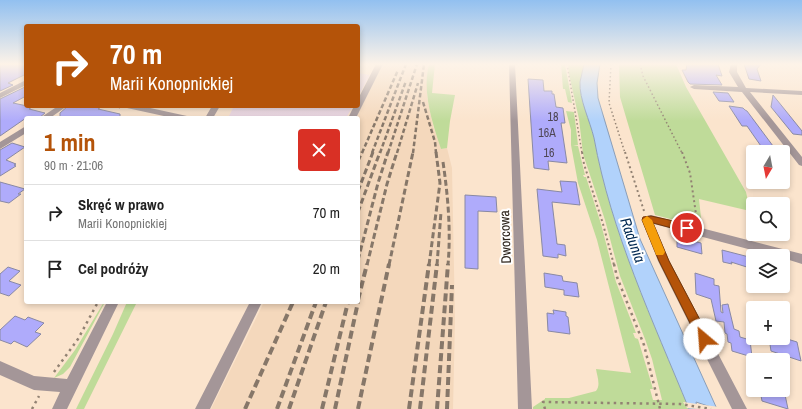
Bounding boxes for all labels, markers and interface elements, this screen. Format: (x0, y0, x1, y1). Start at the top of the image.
text: 70 m (110, 35, 162, 73)
icon: right (44, 40, 96, 92)
text: Marii Konopnickiej (110, 71, 233, 96)
house number: 18 (548, 109, 558, 125)
house number: 16A (538, 125, 556, 141)
text: 1 min (44, 126, 95, 158)
button: close (298, 129, 340, 171)
house number: 16 (544, 145, 554, 161)
north arrow (746, 145, 790, 189)
map controls (746, 145, 790, 397)
text: 90 m · 21:06 (44, 157, 103, 174)
text: Skręć w prawo (78, 194, 164, 215)
button: search (746, 197, 790, 241)
icon: right (44, 202, 66, 224)
text: 70 m (313, 202, 340, 223)
street label: Dworcowa (495, 209, 515, 264)
pin (670, 211, 704, 245)
text: Marii Konopnickiej (78, 215, 167, 232)
water label: Radunia (615, 215, 651, 266)
icon: arrive (676, 217, 698, 239)
button: layers (746, 249, 790, 293)
icon: arrive (44, 258, 66, 280)
text: Cel podróży (78, 258, 148, 279)
text: 20 m (313, 258, 340, 279)
button: + (746, 301, 790, 345)
position arrow (683, 318, 725, 360)
button: − (746, 353, 790, 397)

